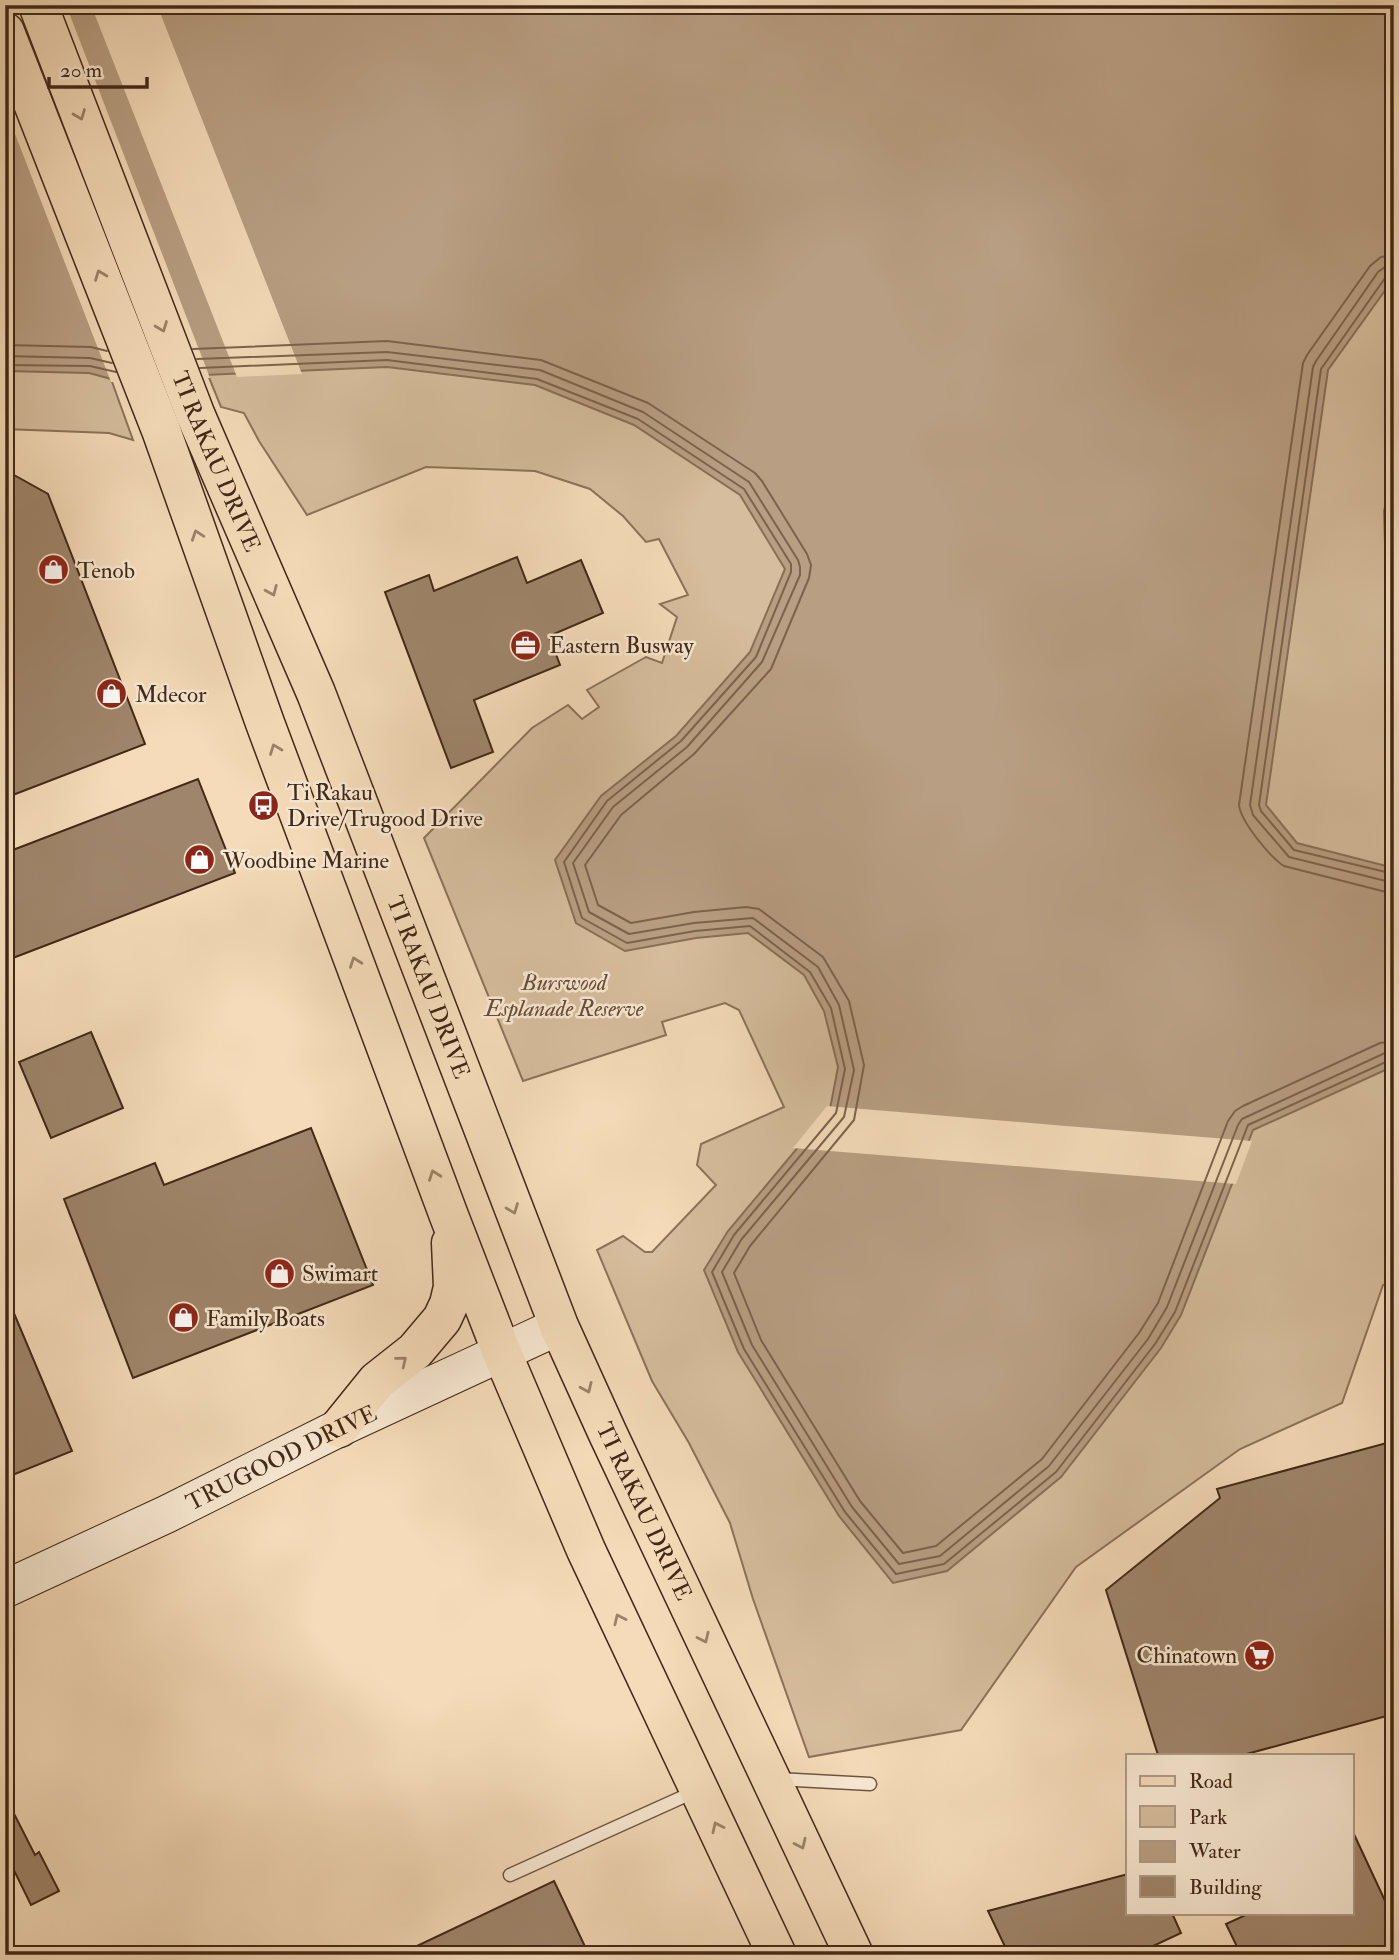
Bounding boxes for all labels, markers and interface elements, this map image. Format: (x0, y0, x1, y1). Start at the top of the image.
scale bar (49, 46, 147, 90)
text: 20 m (60, 57, 102, 84)
one-way arrow (72, 108, 86, 120)
one-way arrow (95, 269, 109, 281)
one-way arrow (154, 320, 168, 333)
street label: TI RAKAU DRIVE (165, 367, 267, 556)
one-way arrow (191, 529, 205, 541)
shop icon: Tenob (37, 553, 71, 587)
place label: Tenob (77, 556, 135, 585)
one-way arrow (263, 584, 277, 596)
office icon: Eastern Busway (509, 628, 543, 662)
place label: Eastern Busway (549, 631, 694, 660)
shop icon: Mdecor (95, 677, 129, 711)
place label: Mdecor (135, 680, 207, 709)
one-way arrow (269, 743, 283, 755)
place label: Ti Rakau Drive/Trugood Drive (287, 778, 483, 833)
bus stop icon: Ti Rakau Drive/Trugood Drive (247, 788, 281, 822)
shop icon: Woodbine Marine (183, 843, 217, 877)
place label: Woodbine Marine (222, 846, 390, 875)
street label: TI RAKAU DRIVE (380, 892, 477, 1083)
one-way arrow (349, 956, 363, 968)
park label: Burswood Esplanade Reserve (482, 968, 644, 1023)
one-way arrow (428, 1169, 442, 1181)
one-way arrow (505, 1203, 519, 1215)
shop icon: Swimart (262, 1256, 296, 1290)
place label: Swimart (302, 1259, 378, 1288)
shop icon: Family Boats (166, 1301, 200, 1335)
place label: Family Boats (206, 1304, 325, 1333)
one-way arrow (393, 1357, 406, 1369)
one-way arrow (579, 1381, 593, 1393)
street label: TRUGOOD DRIVE (181, 1399, 381, 1517)
street label: TI RAKAU DRIVE (590, 1418, 698, 1605)
one-way arrow (613, 1614, 627, 1626)
one-way arrow (696, 1631, 710, 1644)
supermarket icon: Chinatown (1243, 1638, 1277, 1672)
place label: Chinatown (1136, 1641, 1237, 1670)
legend (1126, 1754, 1354, 1914)
text: Road (1189, 1768, 1234, 1795)
text: Park (1189, 1804, 1227, 1831)
one-way arrow (711, 1822, 725, 1834)
one-way arrow (793, 1837, 807, 1849)
text: Water (1188, 1838, 1241, 1865)
text: Building (1189, 1874, 1262, 1901)

